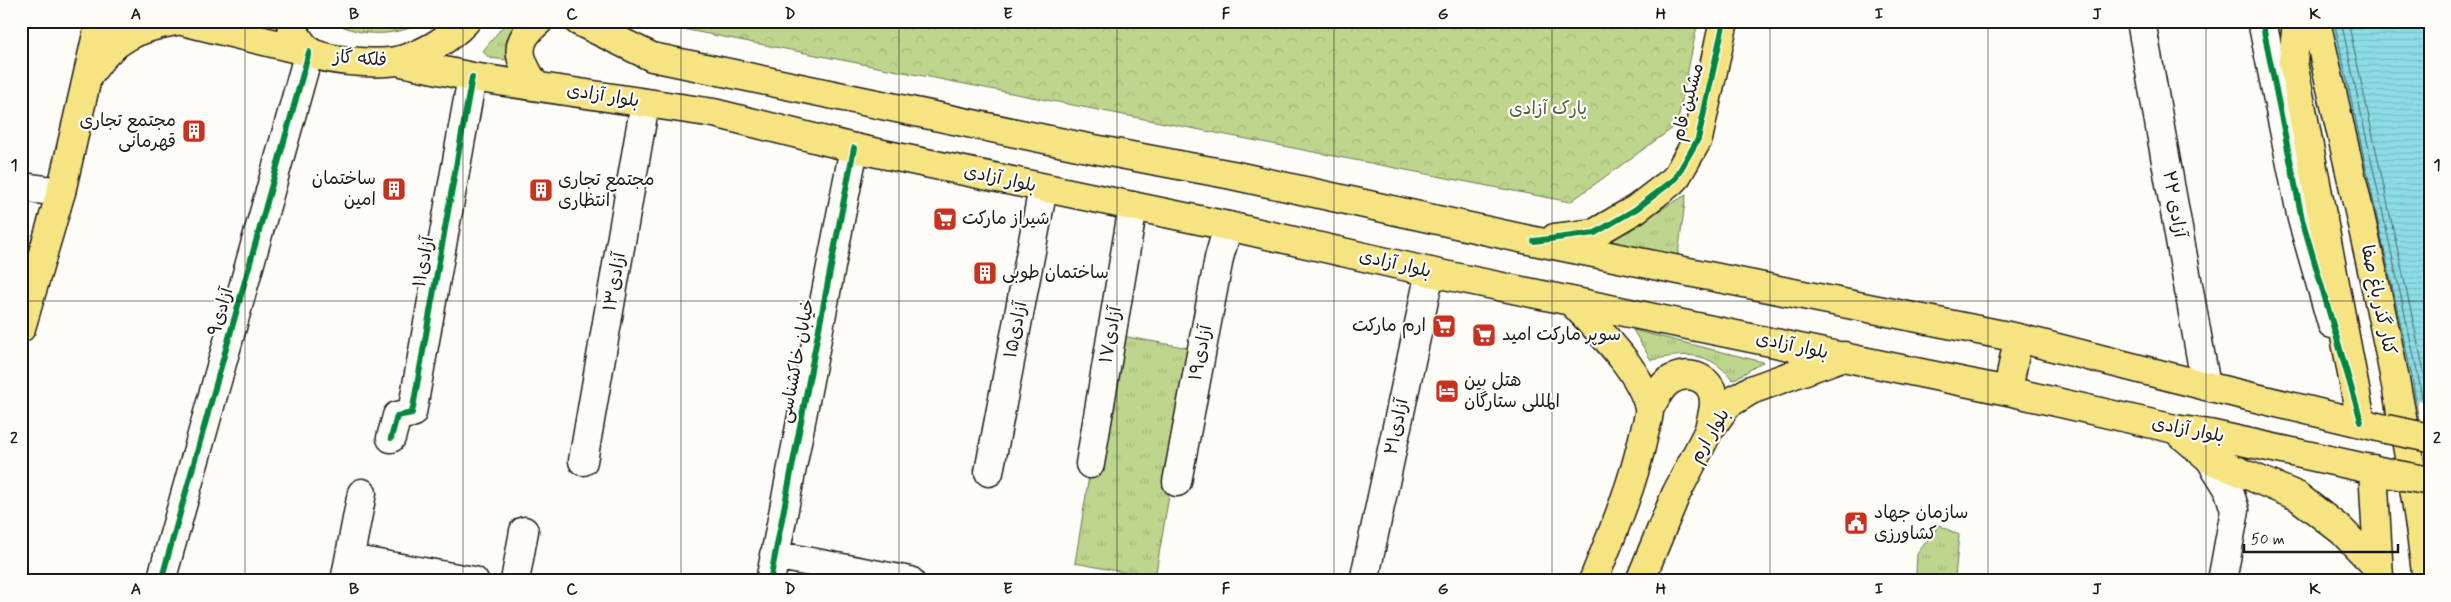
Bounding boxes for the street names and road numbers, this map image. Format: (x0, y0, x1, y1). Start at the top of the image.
street label: فلکه گاز (330, 45, 388, 73)
street label: مشکین فام (1666, 61, 1711, 144)
street label: بلوار آزادی (565, 78, 641, 114)
street label: بلوار آزادی (962, 160, 1038, 198)
street label: آزادی ۲۲ (2156, 169, 2192, 241)
street label: آزادی۱۱ (408, 233, 441, 289)
street label: کنار گذر باغ صفا (2355, 243, 2401, 358)
street label: بلوار آزادی (1357, 244, 1433, 284)
street label: آزادی۱۳ (598, 249, 632, 313)
street label: آزادی۹ (203, 283, 240, 339)
street label: خیابان خاکشناسی (773, 297, 821, 425)
street label: آزادی۱۵ (999, 298, 1034, 360)
street label: آزادی۱۷ (1094, 303, 1128, 365)
street label: آزادی۱۹ (1184, 322, 1218, 383)
street label: بلوار آزادی (1754, 327, 1830, 365)
street label: آزادی۲۱ (1379, 395, 1415, 457)
street label: بلوار ارم (1684, 404, 1736, 468)
street label: بلوار آزادی (2150, 411, 2226, 449)

